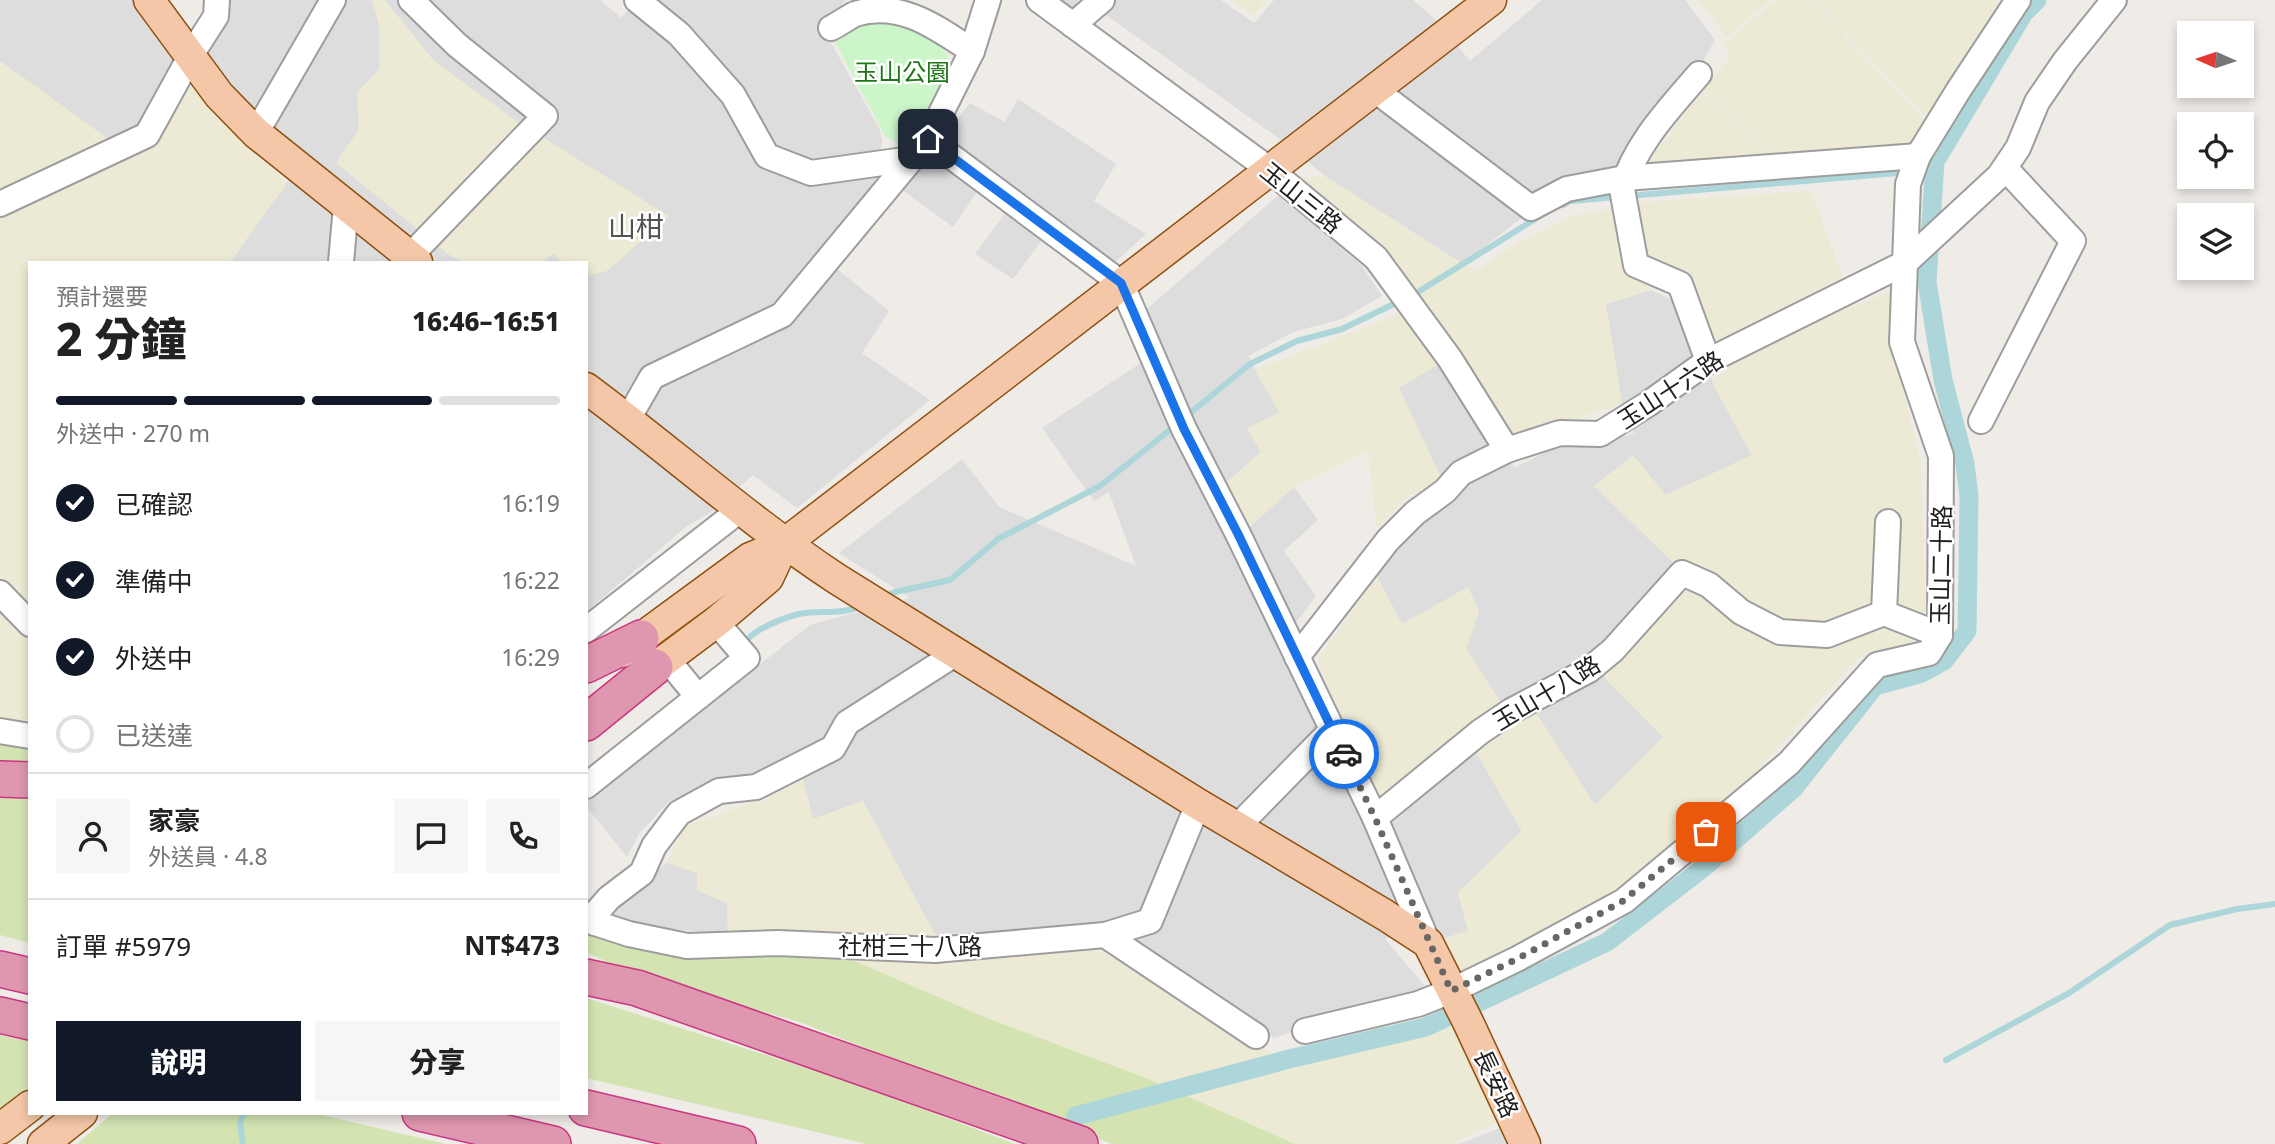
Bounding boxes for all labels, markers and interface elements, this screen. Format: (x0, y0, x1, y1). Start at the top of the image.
north arrow (2177, 21, 2254, 98)
map controls (2177, 21, 2254, 280)
park label: 玉山公園 (854, 55, 950, 88)
pin (898, 109, 958, 169)
button: locate (2177, 112, 2254, 189)
icon: home (909, 120, 947, 158)
street label: 玉山三路 (1254, 154, 1350, 240)
button: layers (2177, 203, 2254, 280)
district label: 山柑 (608, 207, 664, 245)
text: 預計還要 (56, 280, 148, 312)
text: 16:46–16:51 (412, 303, 560, 339)
text: 2 分鐘 (56, 307, 187, 369)
street label: 玉山十六路 (1611, 342, 1729, 436)
text: 外送中 · 270 m (56, 417, 210, 449)
icon: check (56, 484, 94, 522)
text: 已確認 (115, 486, 193, 522)
text: 16:19 (501, 487, 560, 519)
street label: 玉山二十路 (1922, 505, 1958, 625)
icon: check (56, 561, 94, 599)
text: 準備中 (115, 563, 193, 599)
text: 16:22 (501, 564, 560, 596)
icon: check (56, 638, 94, 676)
text: 外送中 (115, 640, 193, 676)
text: 16:29 (501, 641, 560, 673)
street label: 玉山十八路 (1486, 647, 1606, 737)
text: 已送達 (115, 717, 193, 753)
courier (1309, 719, 1379, 789)
icon: car (1325, 735, 1363, 773)
button: person (56, 799, 130, 873)
button: chat (394, 799, 468, 873)
button: phone (486, 799, 560, 873)
text: 家豪 (148, 802, 200, 838)
pin (1676, 802, 1736, 862)
icon: bag (1687, 813, 1725, 851)
text: 外送員 · 4.8 (148, 840, 268, 872)
text: NT$473 (464, 927, 560, 963)
text: 訂單 #5979 (56, 928, 191, 964)
street label: 社柑三十八路 (838, 929, 982, 962)
button: 說明 (56, 1021, 301, 1101)
button: 分享 (315, 1021, 560, 1101)
street label: 長安路 (1467, 1043, 1527, 1123)

